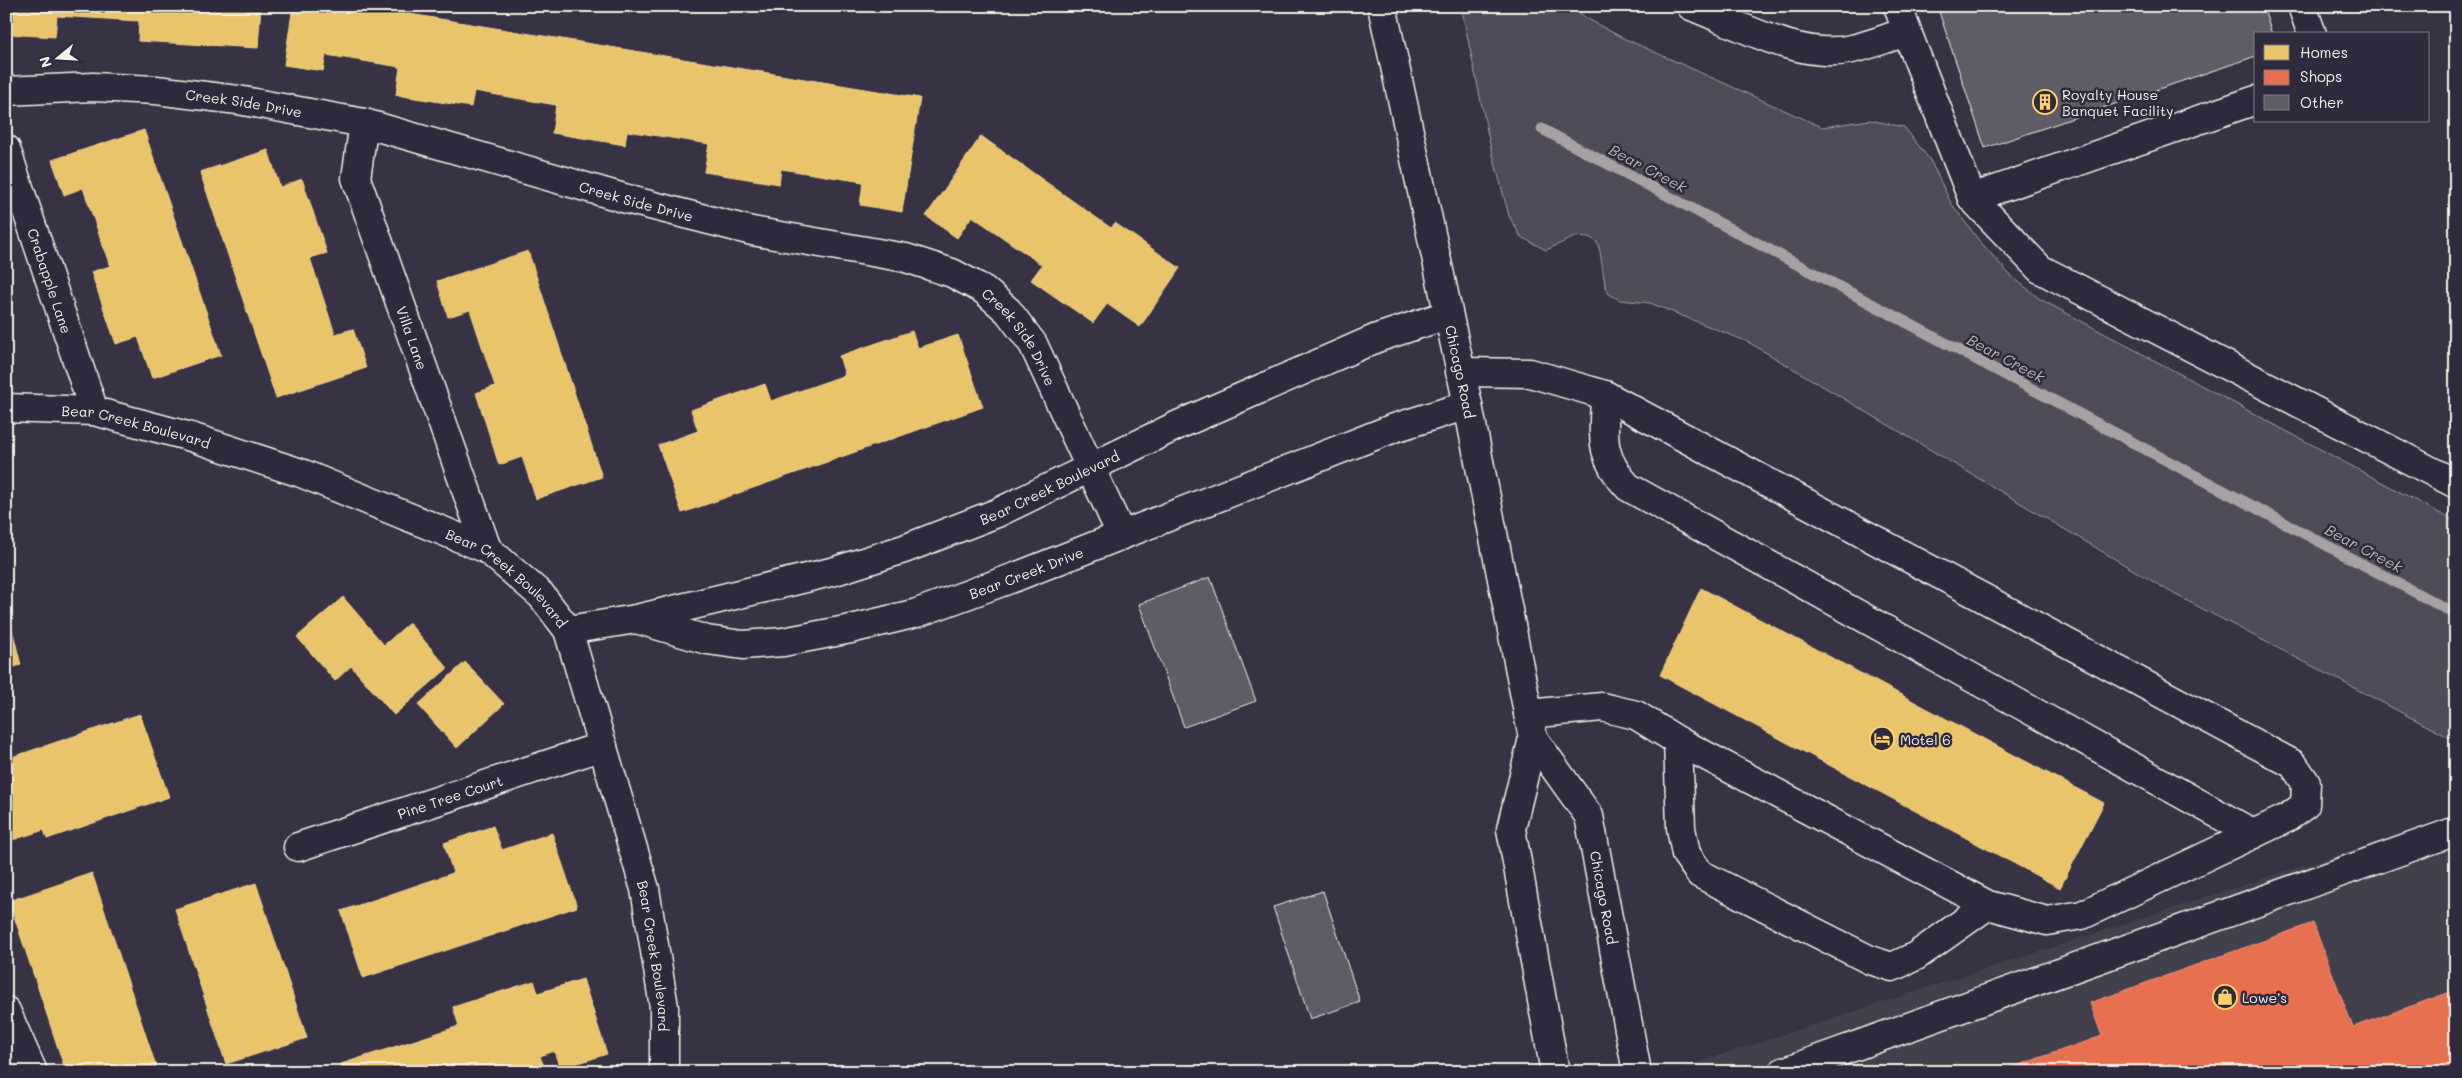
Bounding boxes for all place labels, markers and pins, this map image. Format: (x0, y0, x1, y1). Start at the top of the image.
place label: Royalty House Banquet Facility (2062, 85, 2173, 120)
building icon: Royalty House Banquet Facility (2032, 89, 2058, 115)
hotel icon: Motel 6 (1869, 726, 1895, 752)
place label: Motel 6 (1900, 730, 1951, 749)
shop icon: Lowe's (2212, 984, 2238, 1010)
place label: Lowe's (2242, 988, 2287, 1007)

